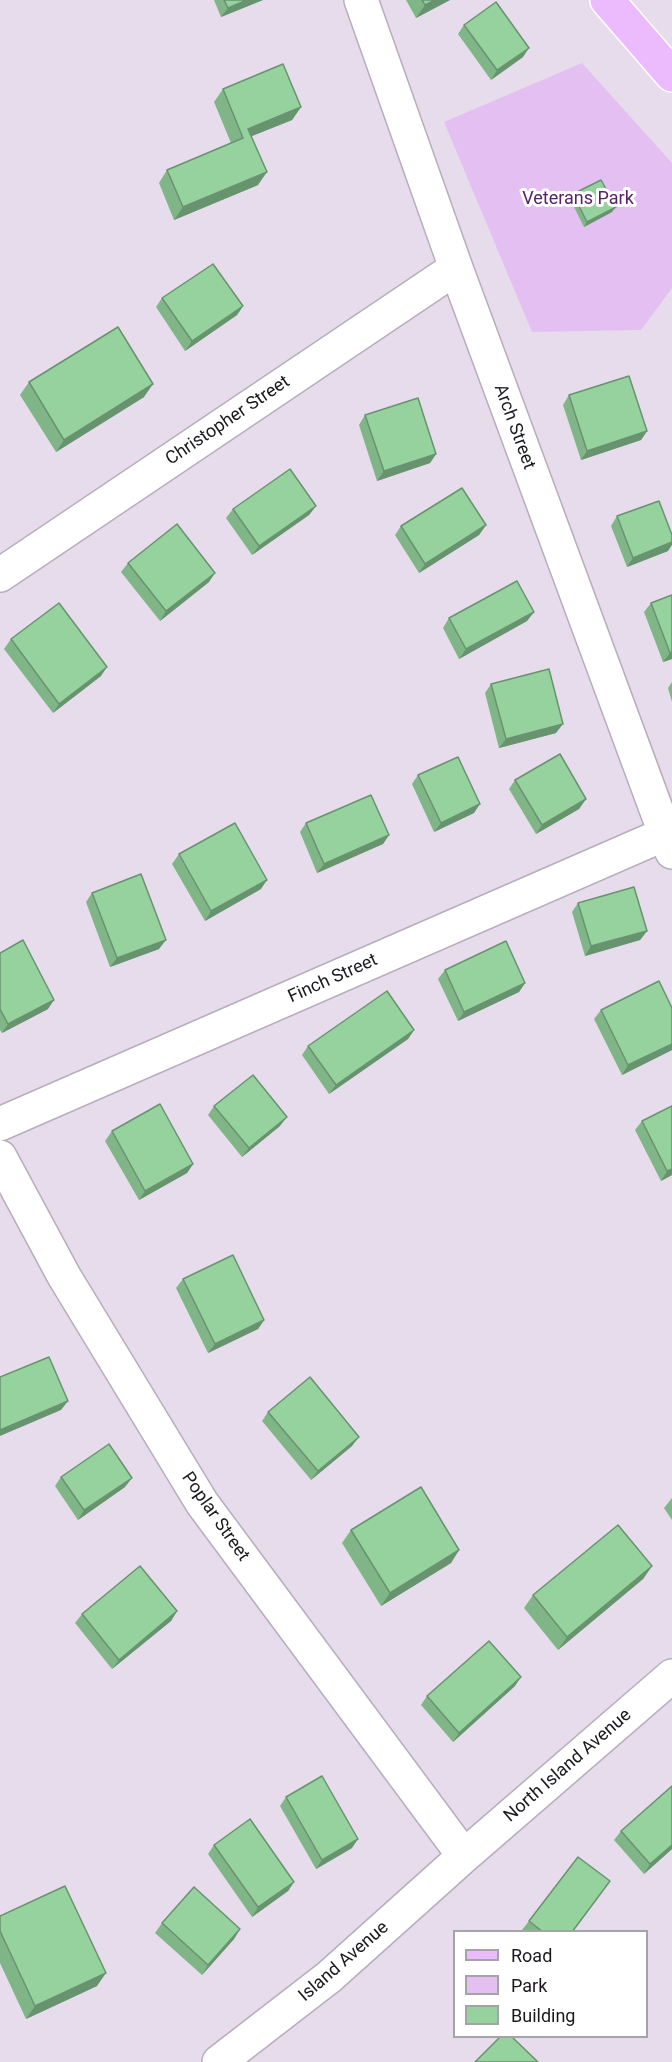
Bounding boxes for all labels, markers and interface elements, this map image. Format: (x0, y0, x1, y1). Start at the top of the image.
park label: Veterans Park (522, 188, 634, 210)
street label: Christopher Street (162, 372, 294, 470)
street label: Arch Street (489, 382, 539, 472)
street label: Finch Street (285, 950, 381, 1008)
street label: Poplar Street (176, 1468, 254, 1566)
street label: North Island Avenue (500, 1705, 636, 1827)
street label: Island Avenue (295, 1917, 393, 2007)
legend (453, 1930, 648, 2038)
text: Road (511, 1945, 552, 1966)
text: Park (511, 1975, 547, 1996)
text: Building (511, 2005, 575, 2026)

